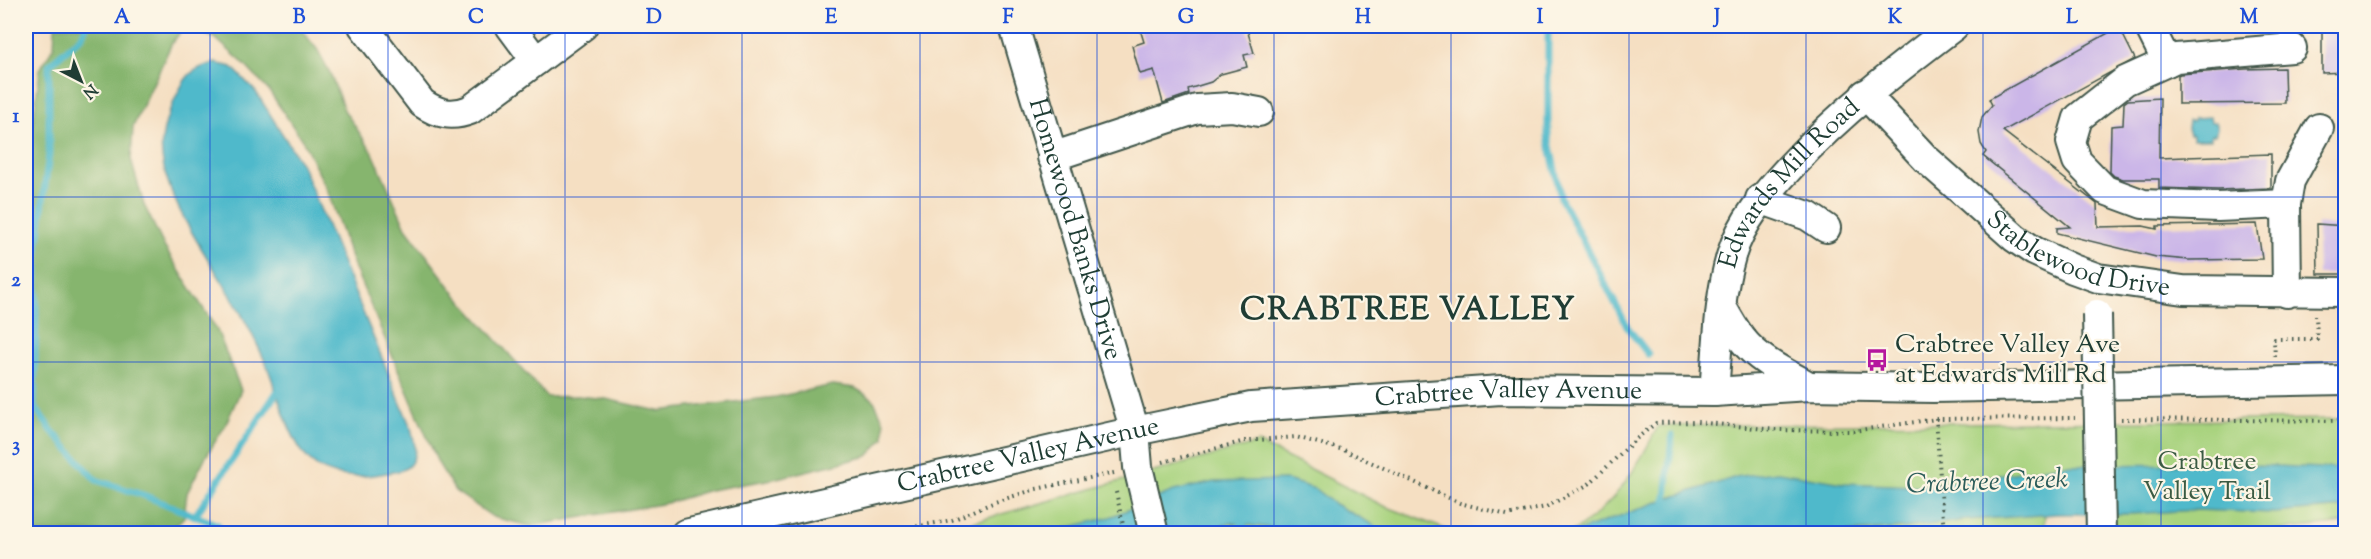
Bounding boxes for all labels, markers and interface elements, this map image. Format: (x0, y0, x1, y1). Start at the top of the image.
text: A (114, 4, 131, 33)
text: B (293, 4, 306, 33)
text: C (468, 4, 484, 33)
text: D (646, 4, 662, 33)
text: E (825, 4, 838, 33)
text: F (1002, 4, 1014, 33)
text: G (1178, 4, 1195, 33)
text: H (1355, 4, 1371, 33)
text: I (1537, 4, 1544, 33)
text: J (1712, 4, 1720, 33)
text: K (1888, 4, 1903, 33)
text: L (2066, 4, 2079, 33)
text: M (2240, 4, 2259, 33)
north arrow (51, 51, 111, 111)
text: N (77, 77, 102, 103)
street label: Edwards Mill Road (1710, 89, 1869, 272)
street label: Homewood Banks Drive (1018, 94, 1131, 365)
text: 1 (13, 103, 20, 132)
street label: Stablewood Drive (1978, 202, 2173, 306)
text: 2 (11, 267, 21, 296)
district label: CRABTREE VALLEY (1240, 288, 1576, 334)
place label: Crabtree Valley Ave at Edwards Mill Rd (1895, 327, 2120, 394)
bus stop icon: Crabtree Valley Ave at Edwards Mill Rd (1864, 347, 1890, 373)
street label: Crabtree Valley Avenue (1374, 371, 1642, 417)
street label: Crabtree Valley Avenue (894, 408, 1162, 503)
text: 3 (12, 432, 20, 461)
park label: Crabtree Valley Trail (2143, 444, 2271, 511)
water label: Crabtree Creek (1906, 461, 2068, 505)

